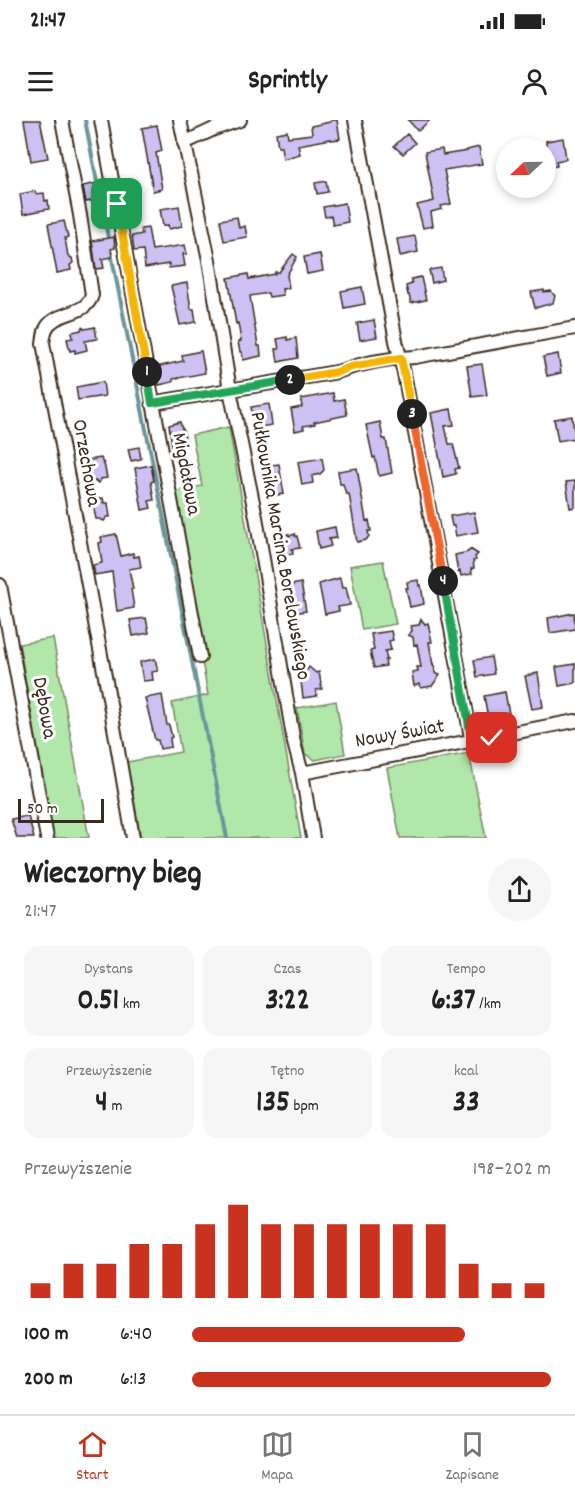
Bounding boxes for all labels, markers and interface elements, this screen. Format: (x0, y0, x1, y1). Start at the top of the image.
text: 21:47 (30, 6, 66, 37)
text: Sprintly (248, 62, 327, 101)
icon: menu (24, 65, 57, 98)
icon: person (518, 65, 551, 98)
north arrow (496, 138, 556, 198)
map controls (496, 138, 556, 198)
pin (91, 178, 142, 229)
icon: arrive (100, 187, 133, 220)
pin: 1 (132, 357, 162, 387)
text: 1 (145, 360, 149, 383)
pin: 2 (275, 365, 305, 395)
text: 2 (287, 368, 294, 391)
pin: 3 (397, 399, 427, 429)
text: 3 (408, 402, 416, 425)
street label: Pułkownika Marcina Borelowskiego (241, 409, 317, 683)
street label: Orzechowa (63, 417, 108, 510)
street label: Migdałowa (162, 430, 208, 519)
pin: 4 (428, 566, 458, 596)
text: 4 (440, 569, 446, 592)
street label: Dębowa (23, 675, 63, 742)
street label: Nowy Świat (353, 712, 447, 758)
pin (466, 712, 517, 763)
icon: check (475, 721, 508, 754)
scale bar (18, 796, 104, 824)
text: 50 m (27, 798, 58, 821)
text: Wieczorny bieg (24, 852, 202, 899)
button: share (488, 858, 551, 921)
text: 21:47 (24, 898, 56, 926)
text: Dystans (84, 958, 133, 981)
text: Czas (273, 958, 302, 981)
text: Tempo (447, 958, 486, 981)
text: 0.51 (77, 981, 119, 1024)
text: 3:22 (265, 981, 310, 1024)
text: 6:37 (431, 981, 476, 1024)
text: km (119, 993, 140, 1016)
text: /km (476, 993, 501, 1016)
text: Przewyższenie (66, 1060, 152, 1083)
text: Tętno (271, 1060, 304, 1083)
text: kcal (454, 1060, 478, 1083)
text: 4 (95, 1083, 108, 1126)
text: 135 (256, 1083, 290, 1126)
text: 33 (453, 1083, 479, 1126)
text: m (108, 1095, 122, 1118)
text: bpm (290, 1095, 319, 1118)
text: Przewyższenie (24, 1156, 132, 1184)
text: 198–202 m (473, 1156, 551, 1184)
text: 100 m (24, 1321, 69, 1349)
text: 6:40 (120, 1321, 152, 1349)
text: 200 m (24, 1366, 73, 1394)
text: 6:13 (120, 1366, 146, 1394)
tab: Start (76, 1428, 109, 1487)
tab: Mapa (261, 1428, 294, 1487)
tab: Zapisane (446, 1428, 499, 1487)

